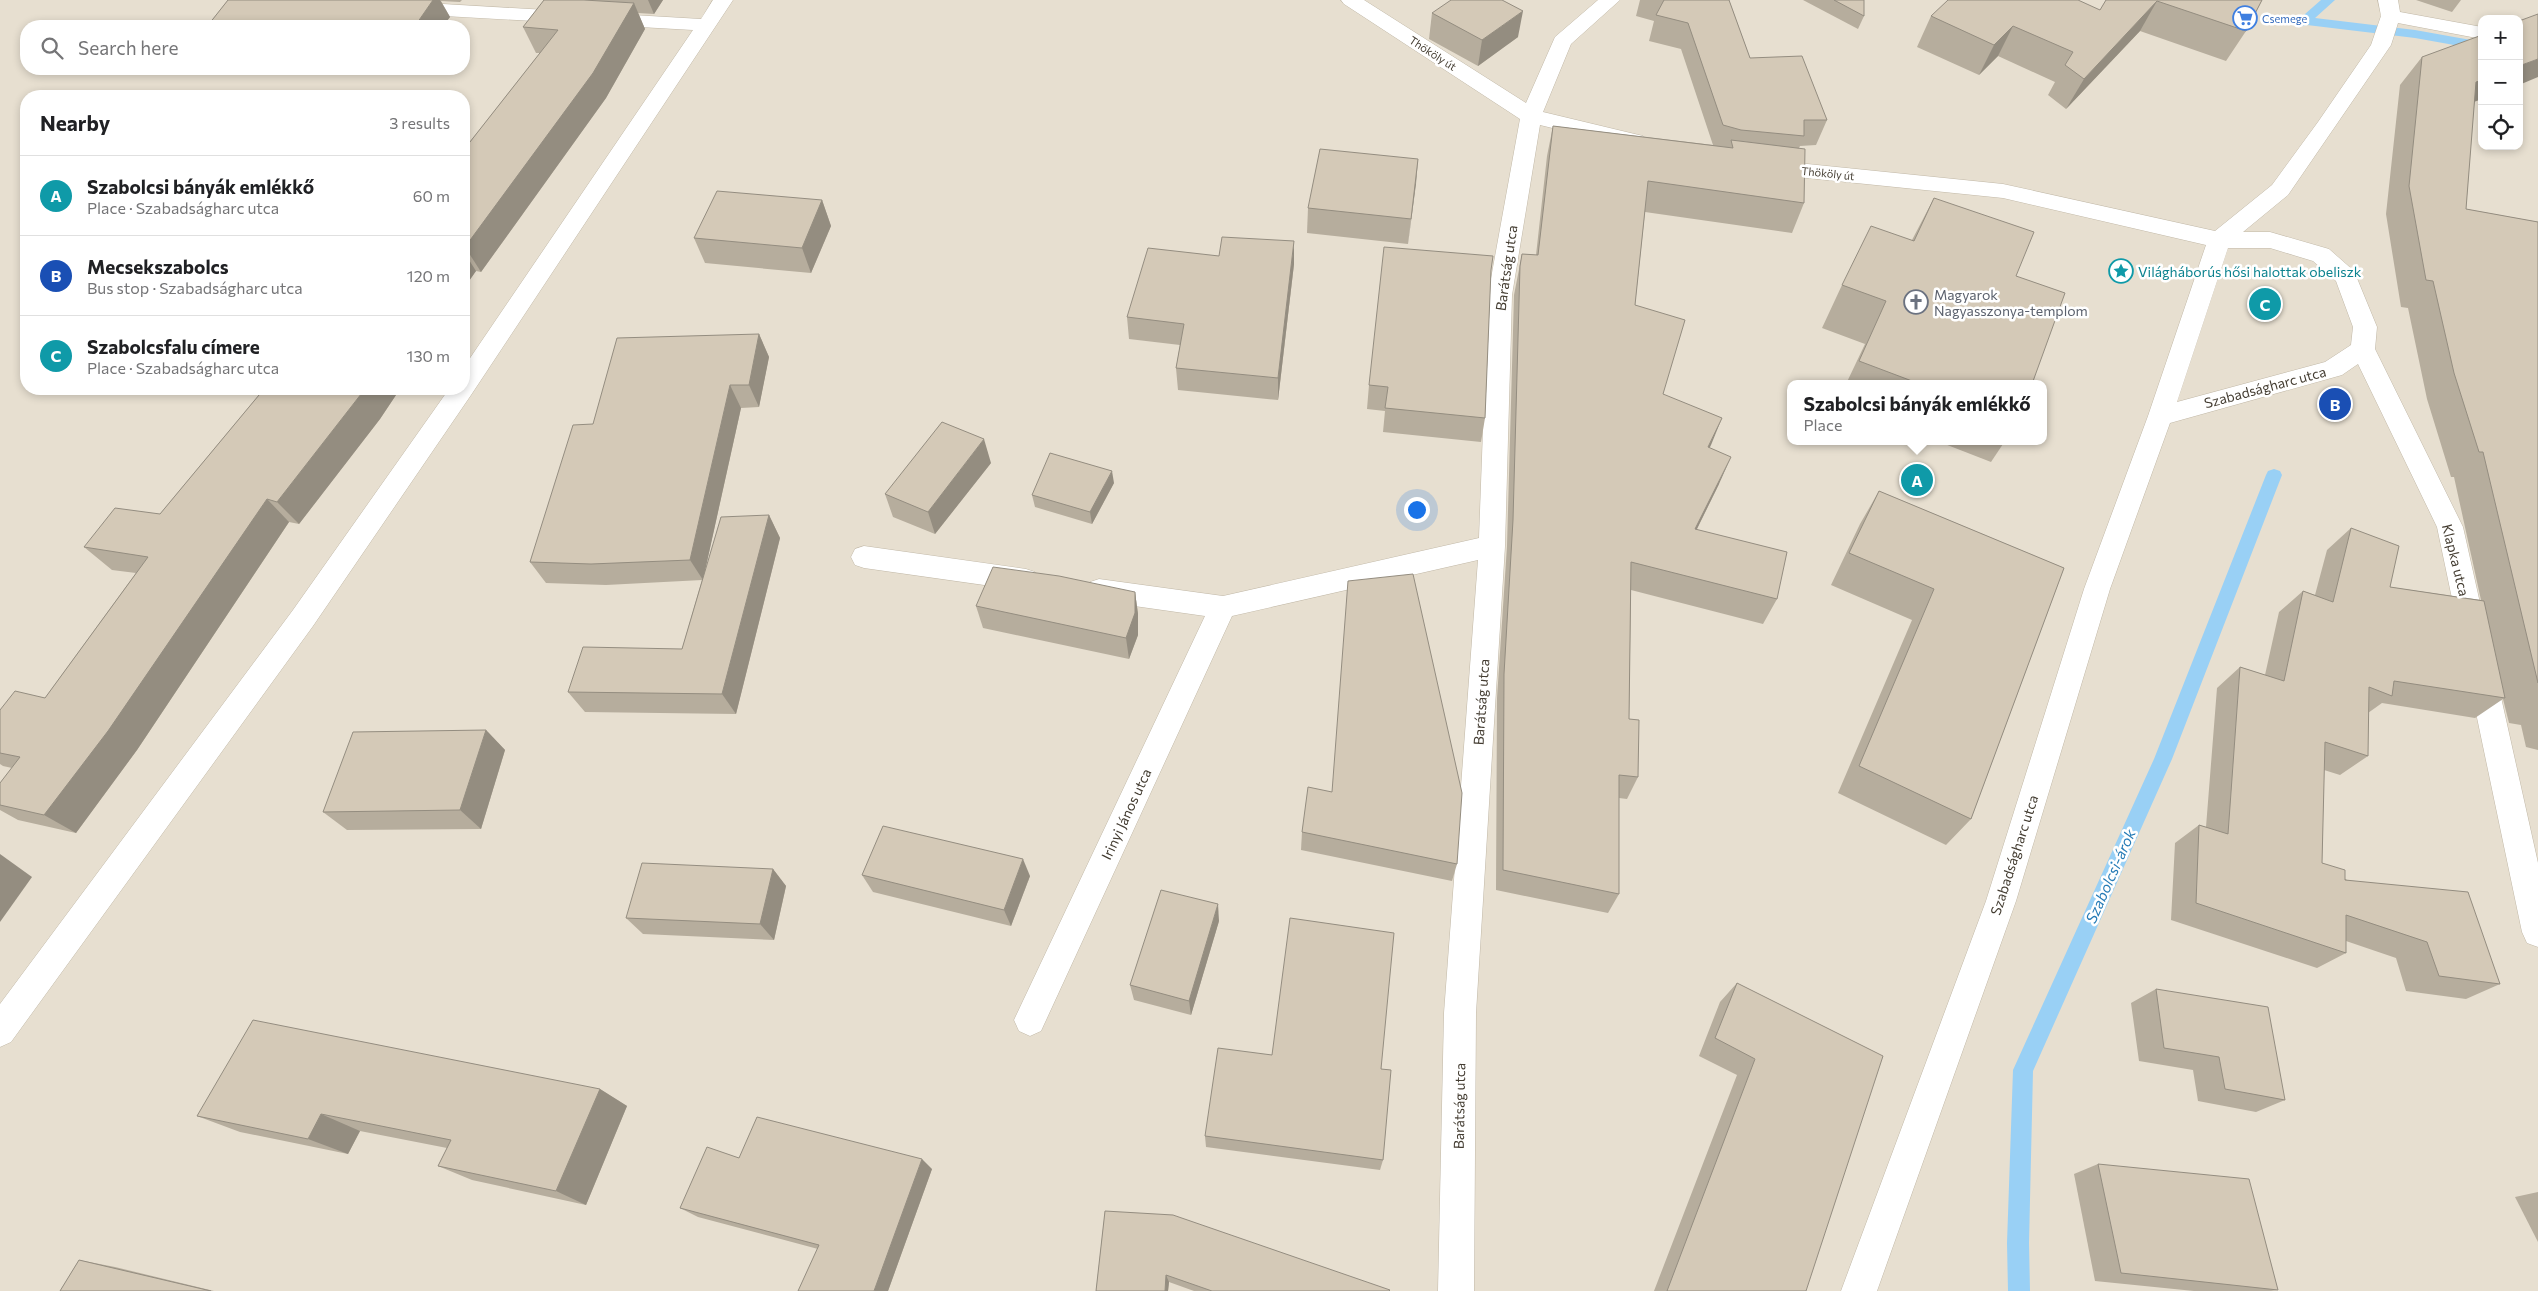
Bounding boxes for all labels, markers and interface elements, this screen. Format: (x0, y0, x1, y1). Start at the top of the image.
supermarket icon: Csemege (2232, 5, 2258, 31)
place label: Csemege (2262, 12, 2308, 25)
map controls (2478, 15, 2523, 150)
button: + (2478, 15, 2523, 60)
search box (20, 20, 470, 75)
street label: Thököly út (1407, 33, 1459, 73)
icon: search (38, 34, 66, 62)
text: Search here (78, 36, 178, 59)
button: − (2478, 60, 2523, 105)
button: locate (2478, 105, 2523, 150)
text: Nearby (40, 110, 110, 135)
text: 3 results (389, 113, 450, 132)
street label: Thököly út (1801, 164, 1856, 182)
text: Szabolcsi bányák emlékkő (87, 175, 314, 198)
text: A (50, 186, 62, 205)
text: 60 m (413, 186, 450, 205)
text: Place · Szabadságharc utca (87, 198, 279, 217)
street label: Barátság utca (1492, 224, 1520, 312)
text: Mecsekszabolcs (87, 255, 229, 278)
place icon: Világháborús hősi halottak obeliszk (2108, 258, 2134, 284)
place label: Világháborús hősi halottak obeliszk (2138, 263, 2362, 280)
text: B (51, 266, 61, 285)
text: 120 m (407, 266, 450, 285)
text: Bus stop · Szabadságharc utca (87, 278, 303, 297)
pin: C (2249, 285, 2281, 323)
place label: Magyarok Nagyasszonya-templom (1934, 286, 2088, 319)
church icon: Magyarok Nagyasszonya-templom (1903, 289, 1929, 315)
text: Szabolcsfalu címere (87, 335, 260, 358)
text: C (51, 346, 61, 365)
text: 130 m (407, 346, 450, 365)
text: Place · Szabadságharc utca (87, 358, 279, 377)
street label: Szabadságharc utca (2202, 363, 2328, 411)
popup (1787, 380, 2047, 445)
pin: B (2319, 385, 2351, 423)
text: Szabolcsi bányák emlékkő (1804, 392, 2031, 415)
text: Place (1804, 415, 1842, 434)
pin: A (1901, 461, 1933, 499)
your location (1404, 497, 1430, 523)
street label: Klapka utca (2439, 522, 2473, 598)
street label: Barátság utca (1470, 658, 1492, 746)
street label: Irinyi János utca (1097, 766, 1155, 862)
street label: Szabadságharc utca (1987, 793, 2041, 917)
water label: Szabolcsi-árok (2081, 826, 2139, 926)
street label: Barátság utca (1450, 1063, 1468, 1149)

